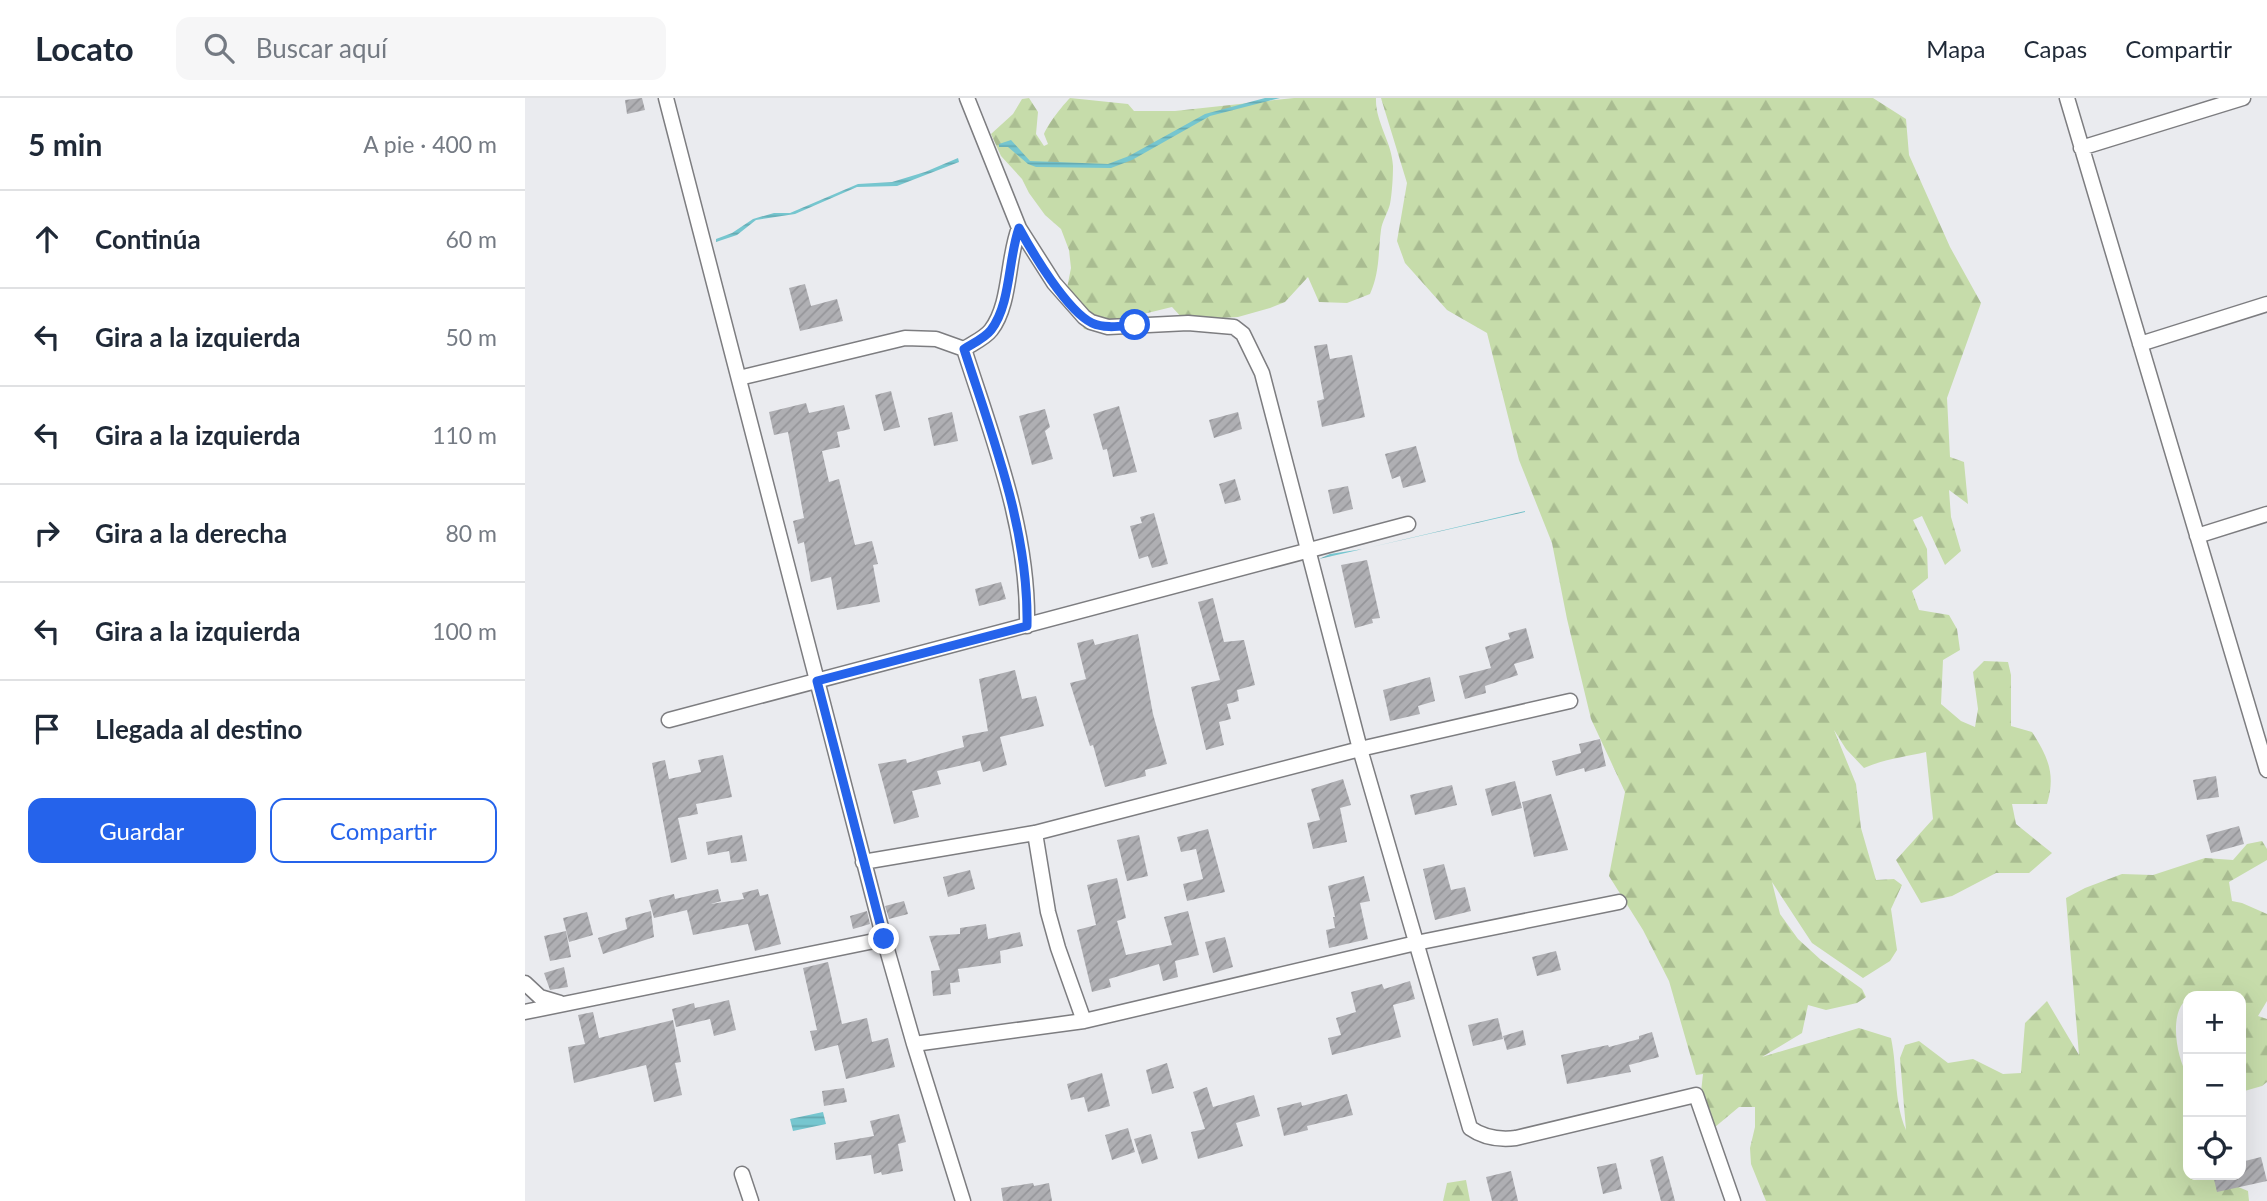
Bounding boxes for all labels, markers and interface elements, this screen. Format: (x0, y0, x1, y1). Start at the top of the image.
search box (176, 17, 666, 80)
text: Locato (35, 28, 134, 68)
icon: search (200, 29, 238, 67)
text: Buscar aquí (256, 32, 387, 64)
text: Mapa (1926, 34, 1985, 63)
text: Capas (2023, 34, 2087, 63)
text: Compartir (2125, 34, 2232, 63)
text: 5 min (28, 126, 102, 162)
text: A pie · 400 m (363, 130, 497, 158)
icon: ahead (28, 220, 66, 258)
text: Continúa (95, 223, 201, 255)
text: 60 m (446, 225, 497, 253)
route start (1119, 309, 1150, 340)
icon: left (28, 318, 66, 356)
text: Gira a la izquierda (95, 321, 301, 353)
text: 50 m (446, 323, 497, 351)
icon: left (28, 416, 66, 454)
text: Gira a la izquierda (95, 419, 301, 451)
text: 110 m (432, 421, 497, 449)
icon: right (28, 514, 66, 552)
text: Gira a la derecha (95, 517, 287, 549)
text: 80 m (446, 519, 497, 547)
icon: left (28, 612, 66, 650)
text: Gira a la izquierda (95, 615, 301, 647)
text: 100 m (432, 617, 497, 645)
icon: arrive (28, 710, 66, 748)
text: Llegada al destino (95, 713, 302, 745)
button: Guardar (28, 798, 256, 863)
button: Compartir (270, 798, 497, 863)
route end (868, 923, 899, 954)
map controls (2183, 991, 2246, 1180)
button: + (2183, 991, 2246, 1054)
button: − (2183, 1054, 2246, 1117)
button: locate (2183, 1117, 2246, 1180)

